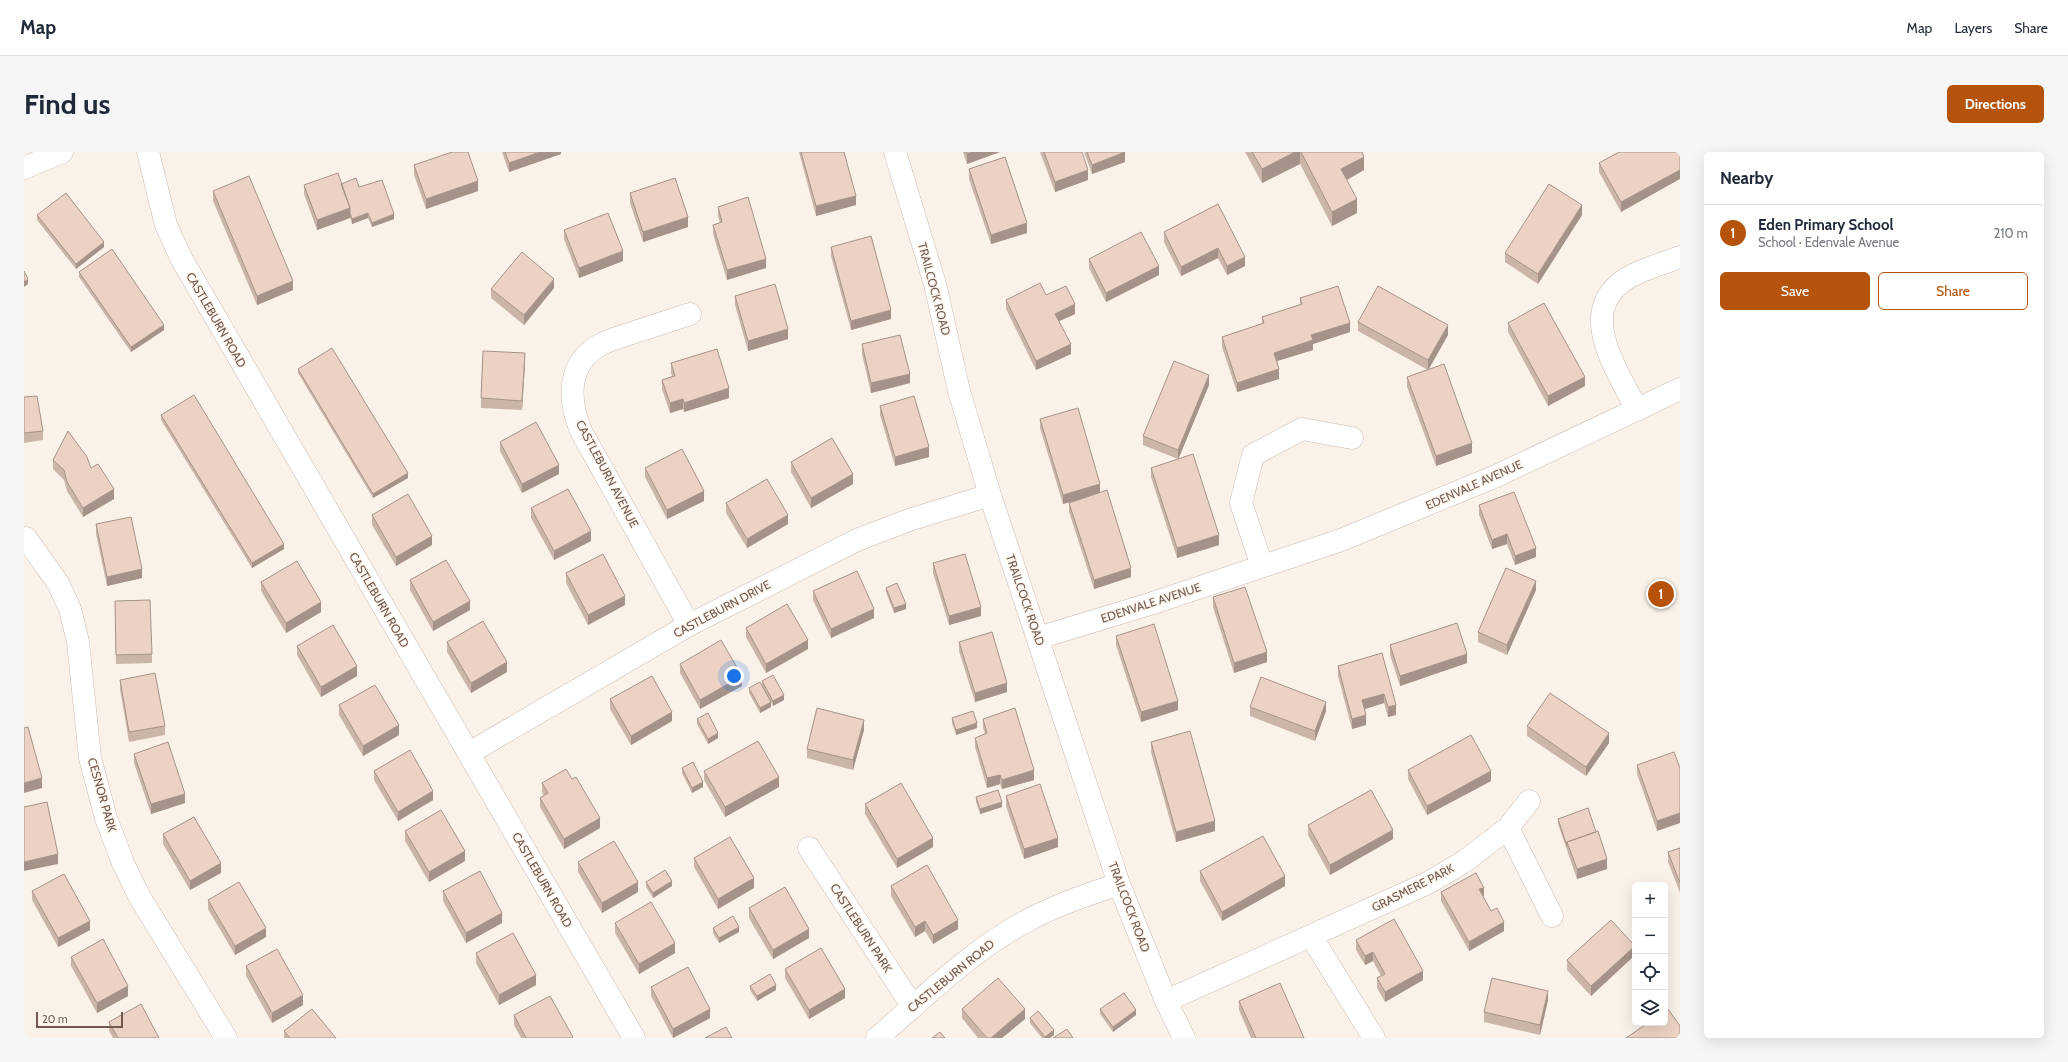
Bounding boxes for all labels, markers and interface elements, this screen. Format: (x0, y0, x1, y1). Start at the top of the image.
text: Map (20, 16, 56, 39)
text: Map (1907, 19, 1932, 37)
text: Layers (1954, 19, 1992, 37)
text: Share (2014, 19, 2048, 37)
button: Directions (1947, 85, 2044, 123)
text: Find us (24, 87, 110, 121)
text: Nearby (1720, 168, 1773, 188)
text: Eden Primary School (1758, 216, 1893, 234)
text: 1 (1731, 225, 1735, 241)
text: 210 m (1994, 225, 2028, 241)
text: School · Edenvale Avenue (1758, 234, 1899, 250)
street label: TRAILCOCK ROAD (915, 241, 954, 337)
street label: CASTLEBURN ROAD (183, 269, 250, 370)
button: Save (1720, 272, 1870, 310)
button: Share (1878, 272, 2028, 310)
street label: CASTLEBURN AVENUE (573, 417, 642, 530)
street label: EDENVALE AVENUE (1423, 456, 1525, 513)
street label: CASTLEBURN ROAD (346, 549, 413, 650)
street label: TRAILCOCK ROAD (1003, 552, 1048, 648)
street label: CASTLEBURN DRIVE (671, 576, 773, 641)
street label: EDENVALE AVENUE (1099, 579, 1203, 626)
pin: 1 (1648, 579, 1674, 609)
your location (724, 666, 744, 686)
street label: CESNOR PARK (85, 756, 120, 834)
street label: CASTLEBURN ROAD (509, 829, 576, 930)
street label: TRAILCOCK ROAD (1105, 859, 1154, 954)
street label: GRASMERE PARK (1369, 860, 1457, 915)
street label: CASTLEBURN PARK (827, 880, 896, 975)
map controls (1632, 882, 1668, 1026)
button: + (1632, 882, 1668, 918)
button: − (1632, 918, 1668, 954)
street label: CASTLEBURN ROAD (904, 936, 997, 1015)
button: locate (1632, 954, 1668, 990)
button: layers (1632, 990, 1668, 1026)
scale bar (36, 1010, 123, 1029)
text: 20 m (42, 1012, 68, 1026)

